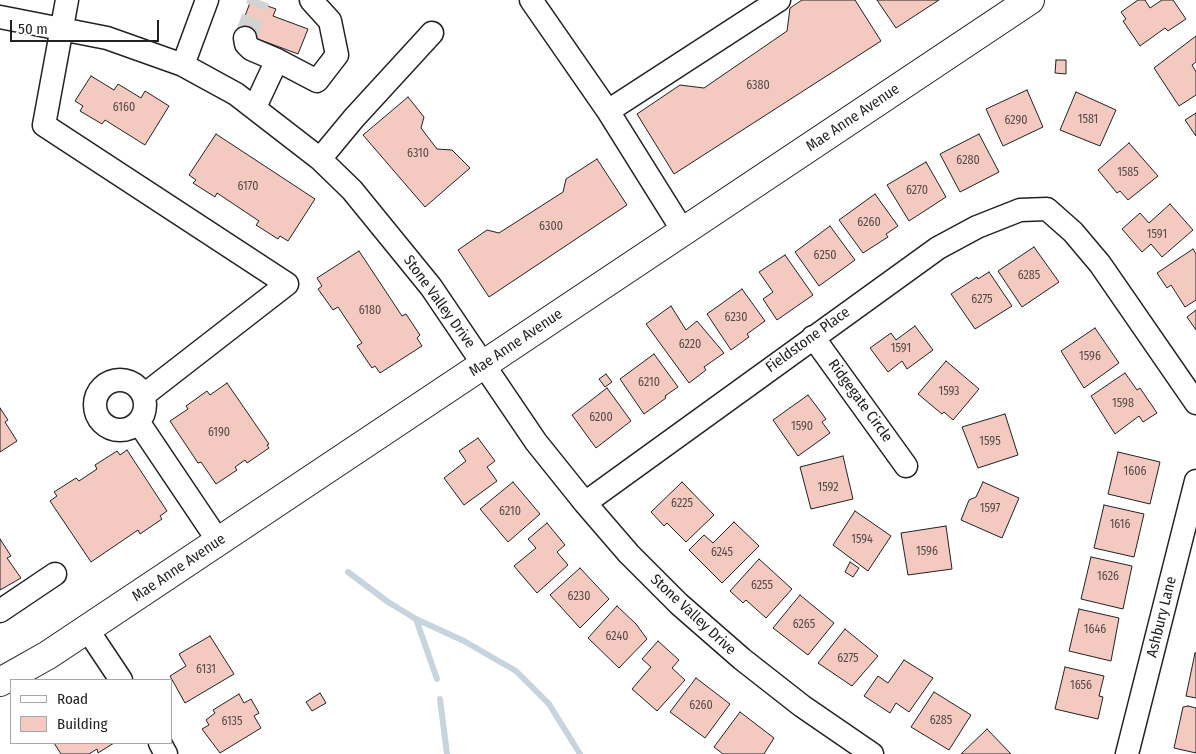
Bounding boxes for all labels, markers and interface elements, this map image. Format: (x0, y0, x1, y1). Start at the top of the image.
scale bar (12, 10, 161, 42)
text: 50 m (18, 20, 48, 38)
house number: 6380 (746, 79, 770, 93)
street label: Mae Anne Avenue (803, 80, 903, 156)
house number: 6160 (113, 101, 135, 115)
house number: 1581 (1078, 113, 1098, 127)
house number: 6290 (1004, 114, 1028, 128)
house number: 6310 (407, 147, 429, 161)
house number: 6280 (956, 154, 980, 168)
house number: 1585 (1117, 166, 1139, 180)
house number: 6170 (237, 180, 259, 194)
house number: 6270 (906, 184, 928, 198)
house number: 6260 (857, 216, 881, 230)
house number: 6300 (539, 220, 563, 234)
house number: 1591 (1147, 228, 1167, 242)
house number: 6250 (814, 249, 836, 263)
street label: Stone Valley Drive (399, 252, 479, 352)
house number: 6285 (1018, 269, 1040, 283)
house number: 6275 (971, 293, 993, 307)
street label: Fieldstone Place (762, 303, 854, 377)
house number: 6180 (359, 304, 381, 318)
street label: Mae Anne Avenue (466, 305, 566, 381)
house number: 6230 (725, 311, 747, 325)
house number: 6220 (679, 338, 701, 352)
house number: 1591 (891, 342, 911, 356)
house number: 1596 (1079, 350, 1101, 364)
street label: Ridgegate Circle (824, 356, 896, 446)
house number: 6210 (638, 376, 660, 390)
house number: 1593 (938, 385, 960, 399)
house number: 1598 (1112, 397, 1134, 411)
house number: 6200 (589, 411, 613, 425)
house number: 1590 (791, 420, 813, 434)
house number: 6190 (208, 426, 230, 440)
house number: 1595 (979, 435, 1001, 449)
house number: 1606 (1124, 465, 1146, 479)
house number: 1592 (818, 481, 838, 495)
house number: 6225 (671, 497, 693, 511)
house number: 1597 (980, 502, 1000, 516)
house number: 6210 (499, 505, 521, 519)
house number: 1616 (1110, 518, 1130, 532)
street label: Mae Anne Avenue (129, 530, 229, 606)
house number: 1594 (851, 533, 873, 547)
house number: 1596 (916, 545, 938, 559)
house number: 6245 (711, 546, 733, 560)
house number: 1626 (1097, 570, 1119, 584)
street label: Stone Valley Drive (647, 571, 739, 659)
street label: Ashbury Lane (1143, 575, 1181, 659)
house number: 6255 (751, 579, 773, 593)
house number: 6230 (568, 590, 590, 604)
house number: 6265 (793, 618, 815, 632)
house number: 1646 (1084, 623, 1106, 637)
house number: 6240 (606, 630, 628, 644)
house number: 6275 (837, 652, 859, 666)
house number: 6131 (196, 663, 216, 677)
legend (10, 679, 172, 744)
house number: 1656 (1070, 679, 1092, 693)
text: Road (57, 690, 88, 708)
house number: 6260 (689, 699, 713, 713)
house number: 6285 (930, 714, 952, 728)
text: Building (57, 715, 108, 733)
house number: 6135 (221, 715, 243, 729)

